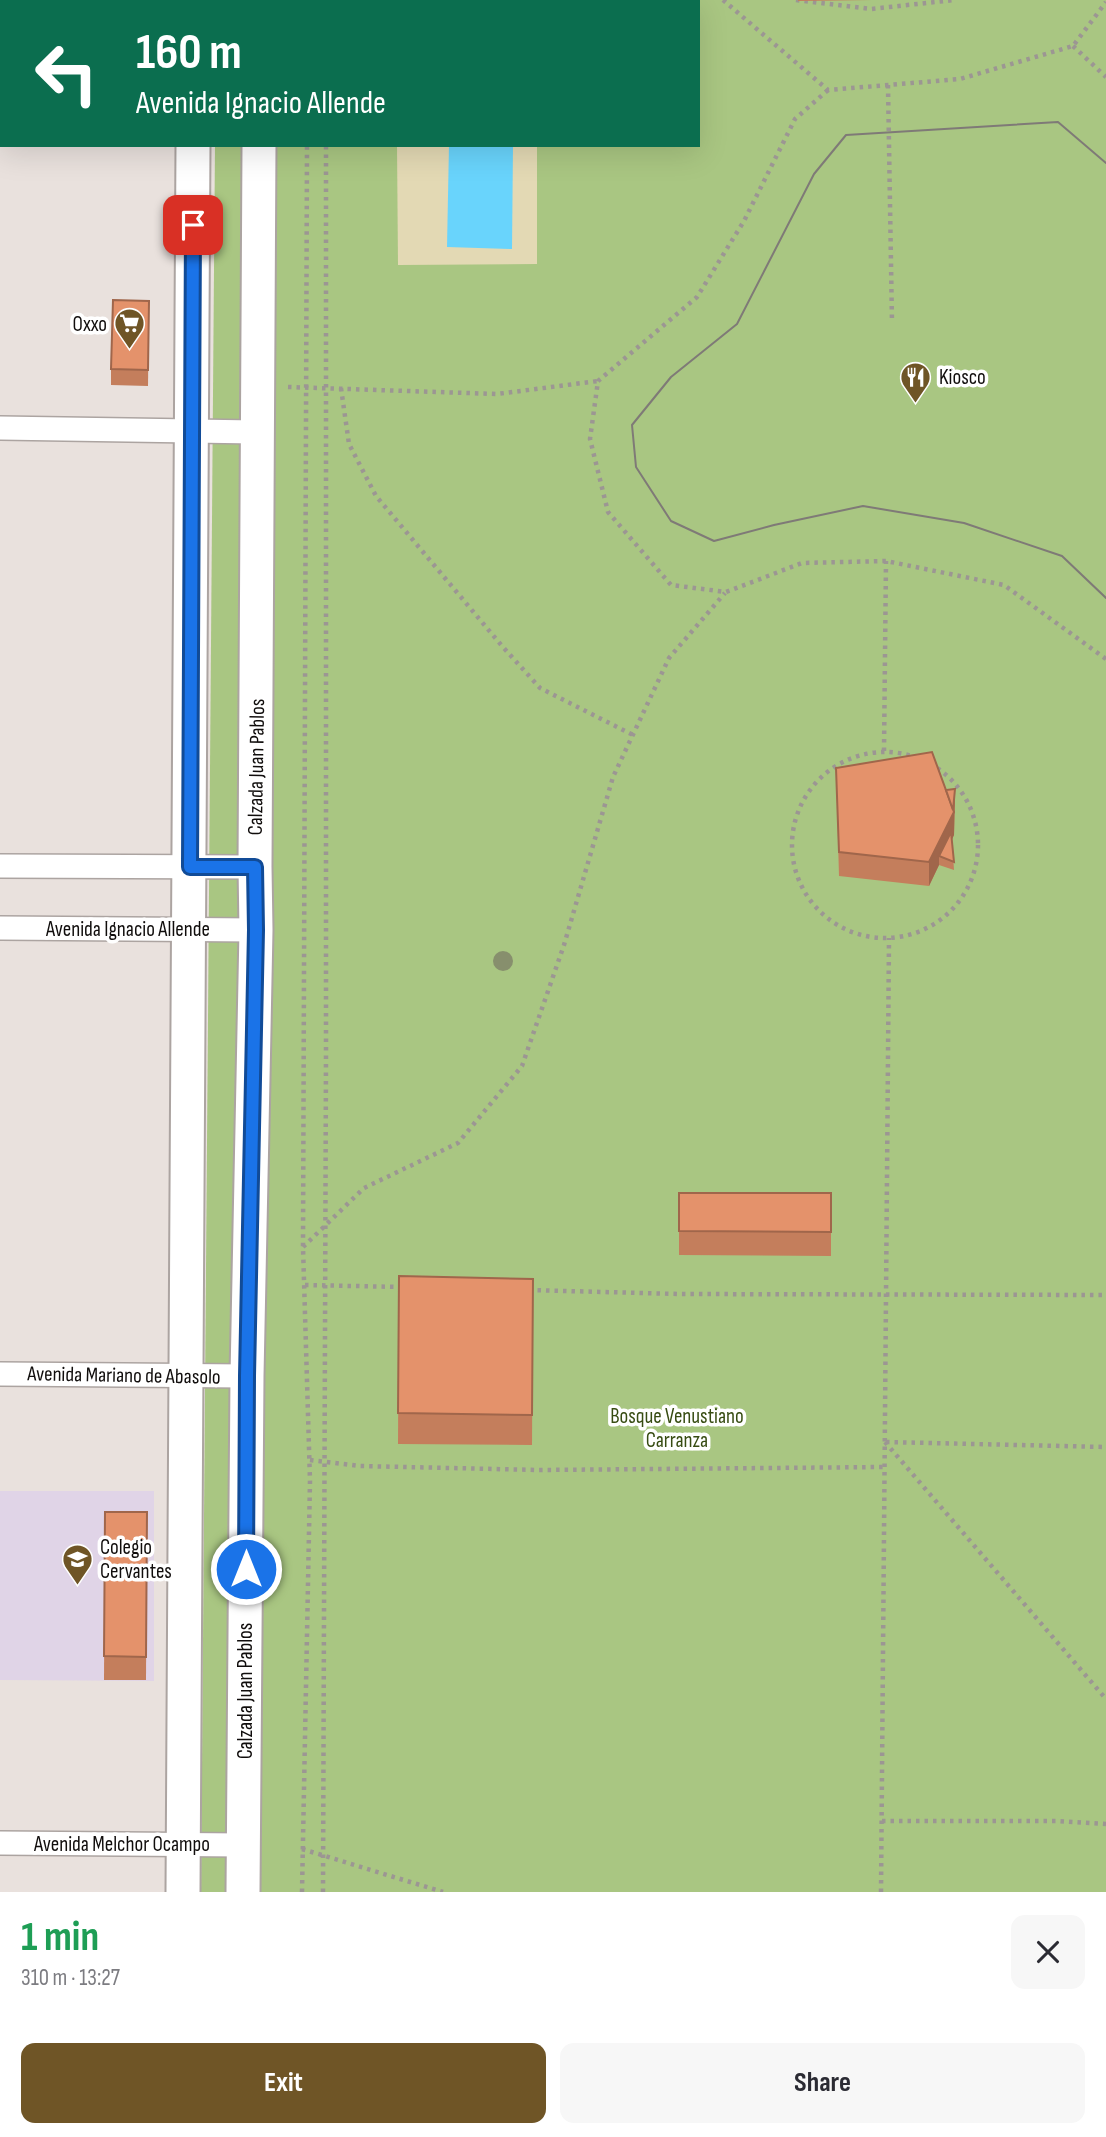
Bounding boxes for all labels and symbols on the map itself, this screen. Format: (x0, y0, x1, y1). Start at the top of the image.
pin (163, 195, 223, 255)
supermarket icon: Oxxo (113, 307, 147, 351)
place label: Oxxo (73, 312, 107, 337)
restaurant icon: Kiosco (899, 360, 933, 404)
place label: Kiosco (939, 365, 986, 390)
street label: Calzada Juan Pablos (243, 698, 270, 836)
street label: Avenida Ignacio Allende (45, 917, 210, 942)
street label: Avenida Mariano de Abasolo (26, 1361, 221, 1390)
park label: Bosque Venustiano Carranza (610, 1404, 744, 1453)
position arrow (209, 1532, 283, 1606)
place label: Colegio Cervantes (100, 1535, 172, 1584)
school or university icon: Colegio Cervantes (60, 1542, 94, 1586)
street label: Calzada Juan Pablos (233, 1623, 258, 1759)
street label: Avenida Melchor Ocampo (33, 1832, 210, 1857)

